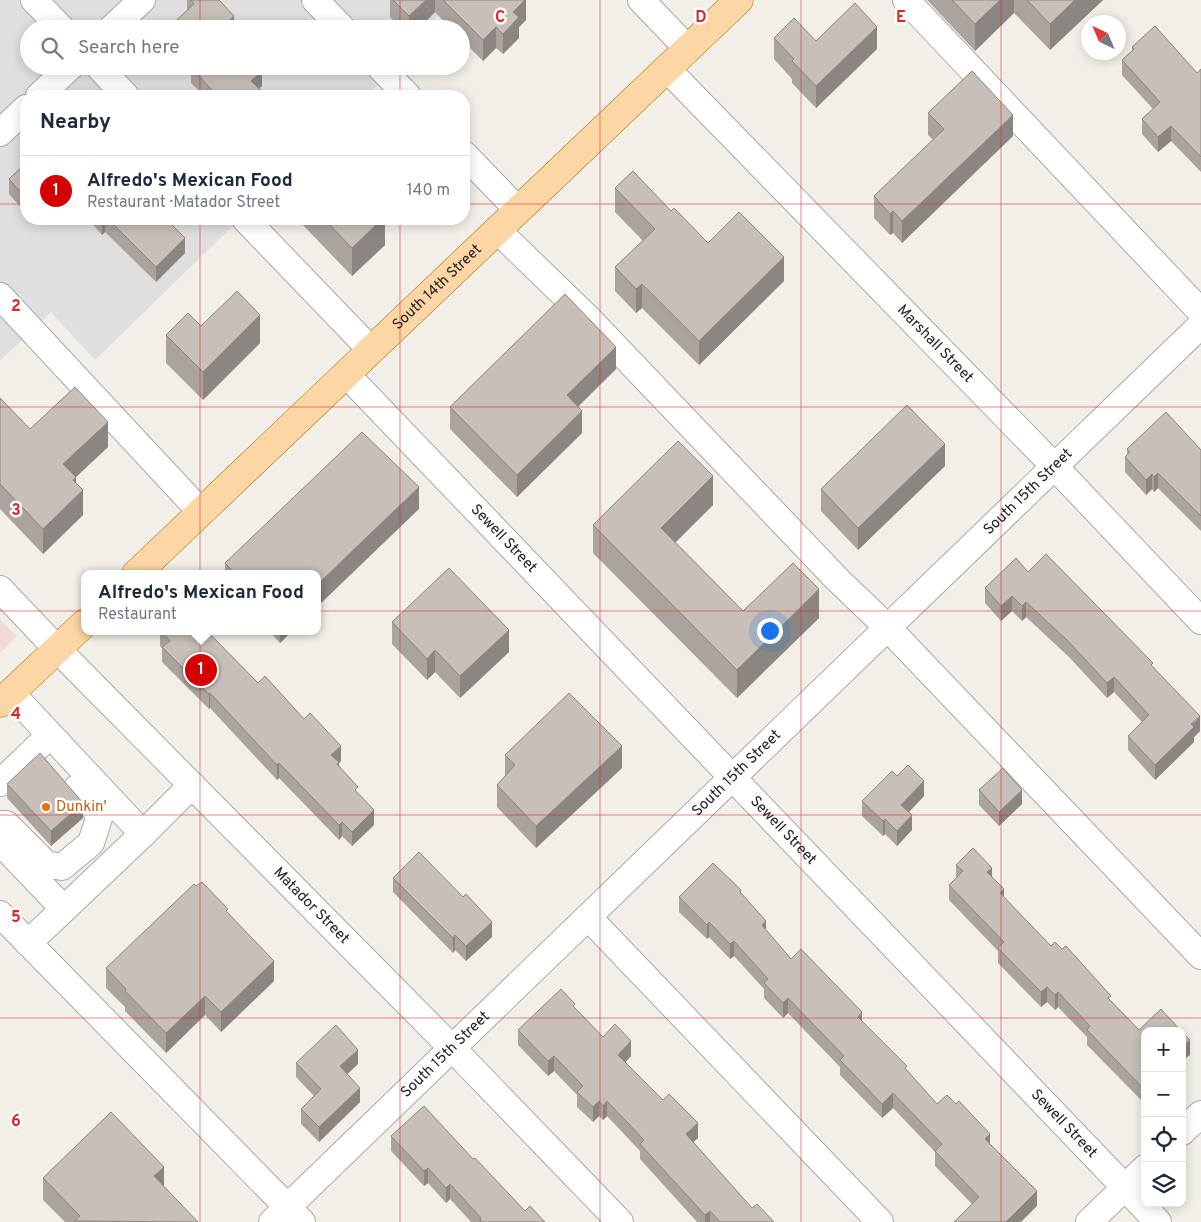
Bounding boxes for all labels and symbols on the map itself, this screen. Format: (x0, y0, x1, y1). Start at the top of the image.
text: C (495, 8, 505, 28)
text: D (695, 8, 707, 28)
text: E (896, 8, 906, 28)
north arrow (1081, 15, 1126, 60)
street label: South 14th Street (389, 240, 486, 334)
text: 2 (11, 297, 21, 317)
street label: Marshall Street (893, 301, 977, 387)
street label: South 15th Street (980, 445, 1077, 539)
street label: Sewell Street (466, 500, 541, 577)
text: 3 (11, 501, 21, 521)
your location (757, 618, 783, 644)
pin: 1 (185, 651, 217, 689)
text: 4 (11, 705, 21, 725)
street label: South 15th Street (688, 726, 785, 821)
street label: Sewell Street (746, 792, 820, 869)
place label: Dunkin' (56, 798, 107, 817)
marker: Dunkin' (40, 801, 52, 813)
street label: Matador Street (269, 863, 353, 948)
text: 5 (11, 908, 21, 928)
street label: South 15th Street (397, 1007, 494, 1102)
street label: Sewell Street (1027, 1085, 1101, 1162)
text: 6 (11, 1112, 21, 1132)

